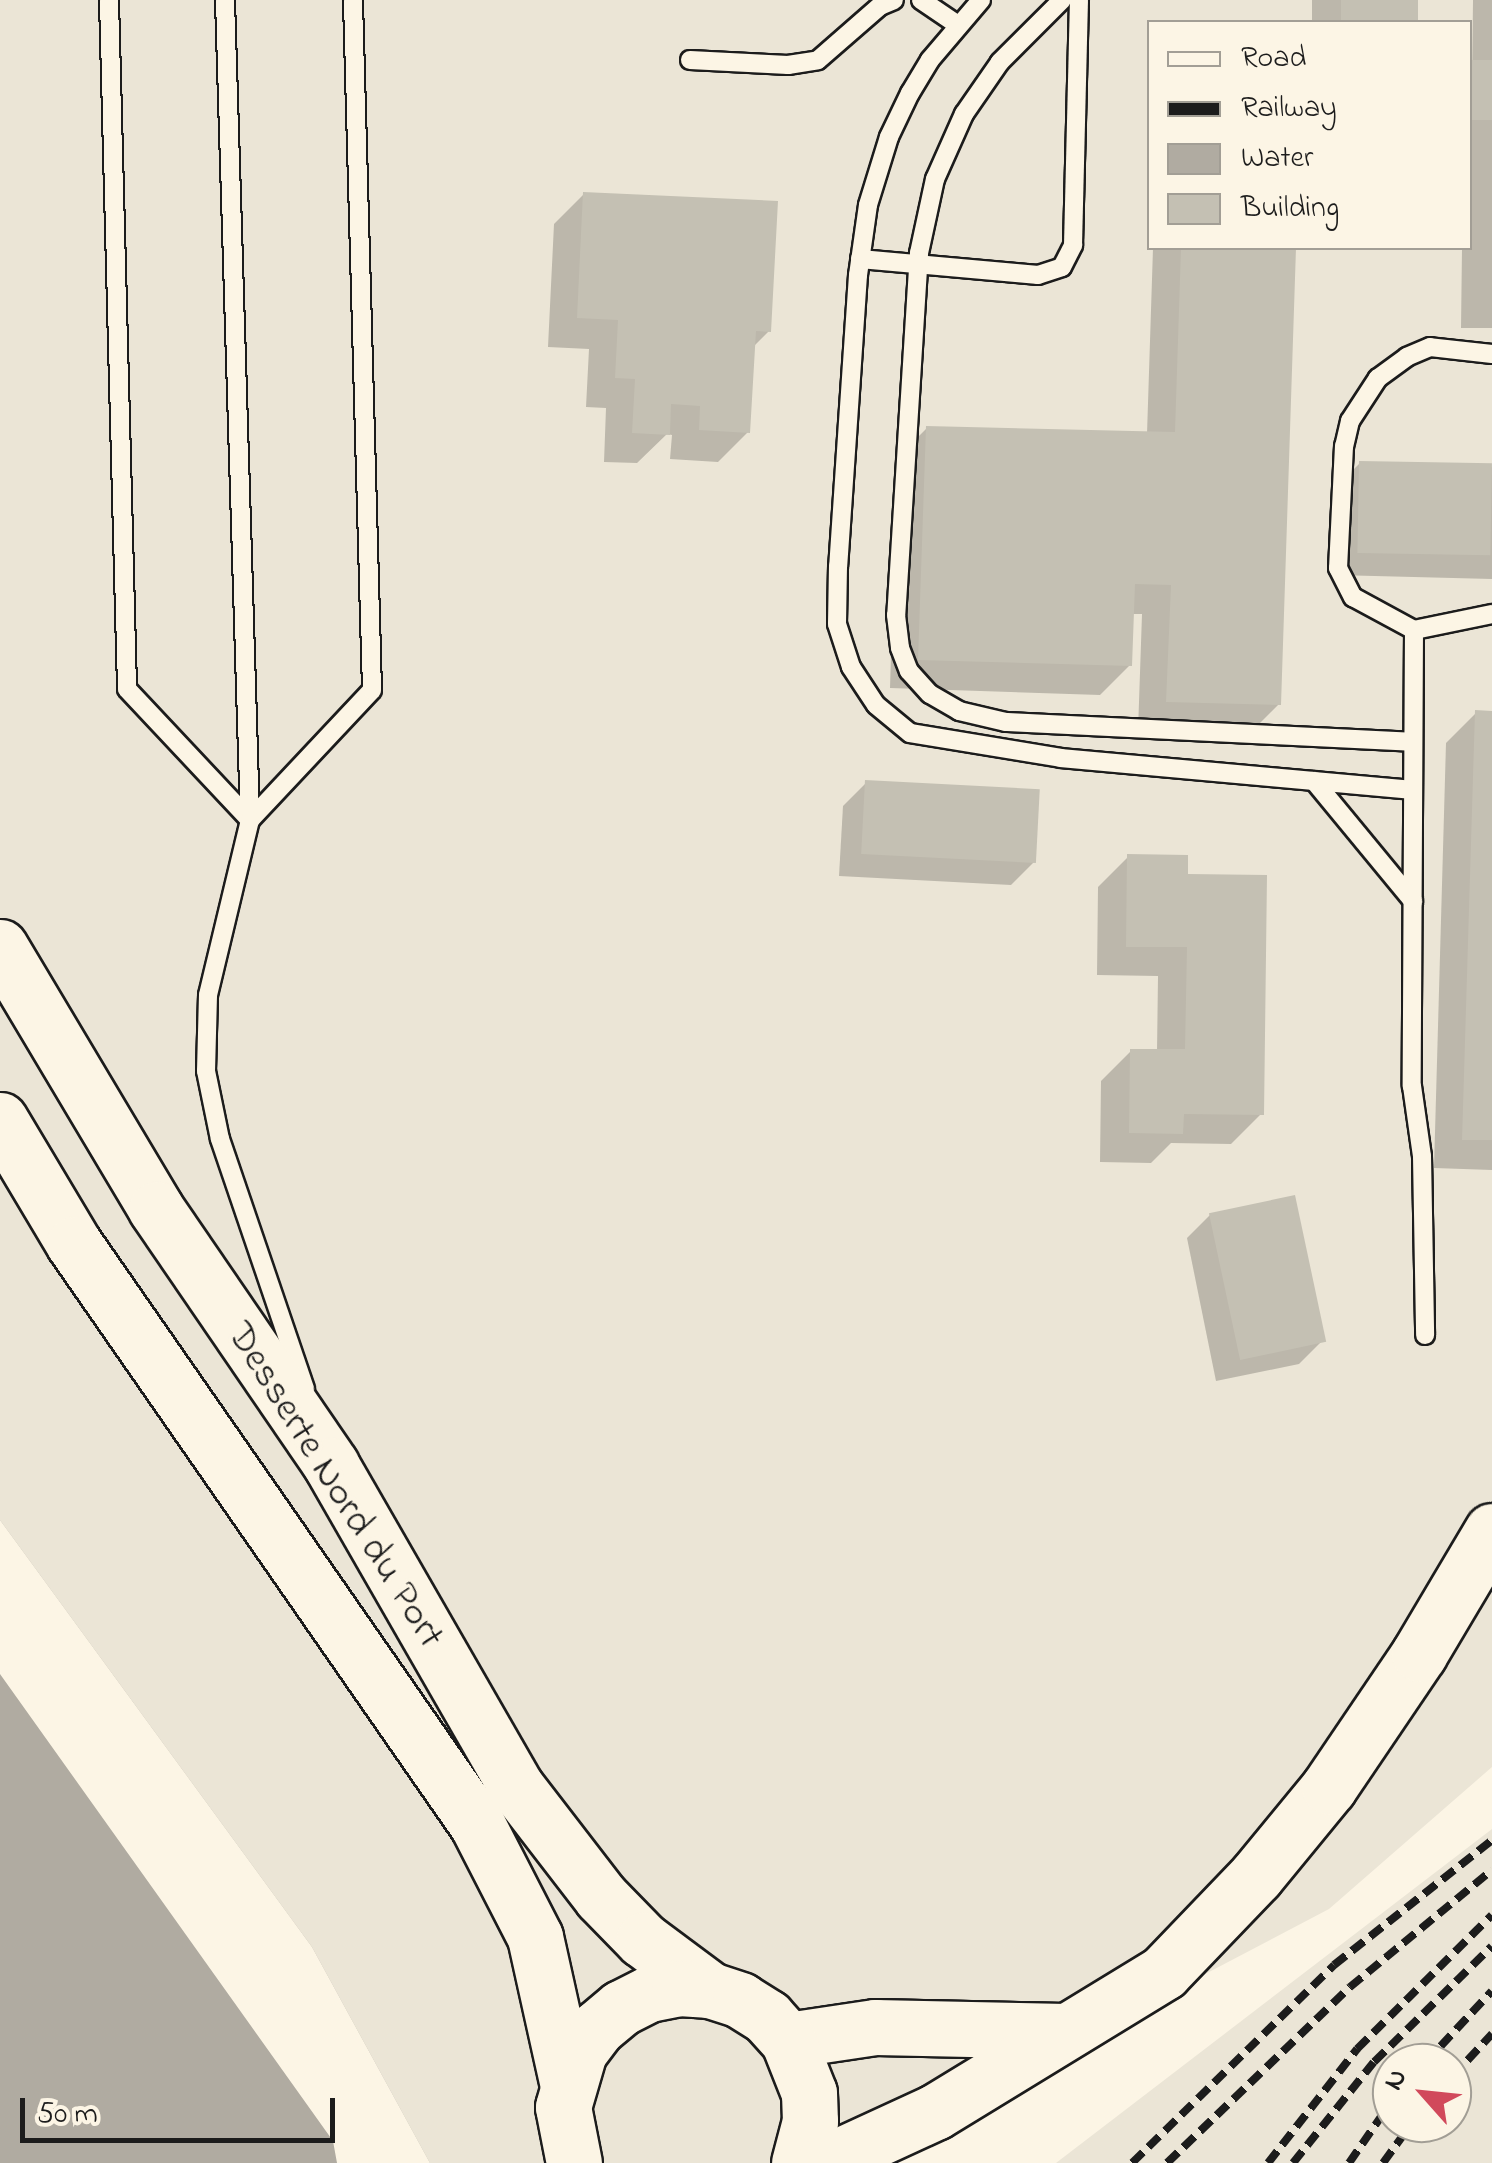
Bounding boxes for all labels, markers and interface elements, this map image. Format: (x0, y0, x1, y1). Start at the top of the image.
legend (1147, 20, 1472, 250)
text: Road (1241, 37, 1306, 81)
text: Railway (1241, 87, 1337, 131)
text: Water (1241, 137, 1313, 181)
text: Building (1241, 187, 1339, 231)
street label: Desserte Nord du Port (214, 1314, 454, 1658)
north arrow (1372, 2043, 1472, 2143)
text: N (1374, 2062, 1419, 2098)
scale bar (25, 2078, 340, 2140)
text: 50 m (37, 2093, 98, 2137)

